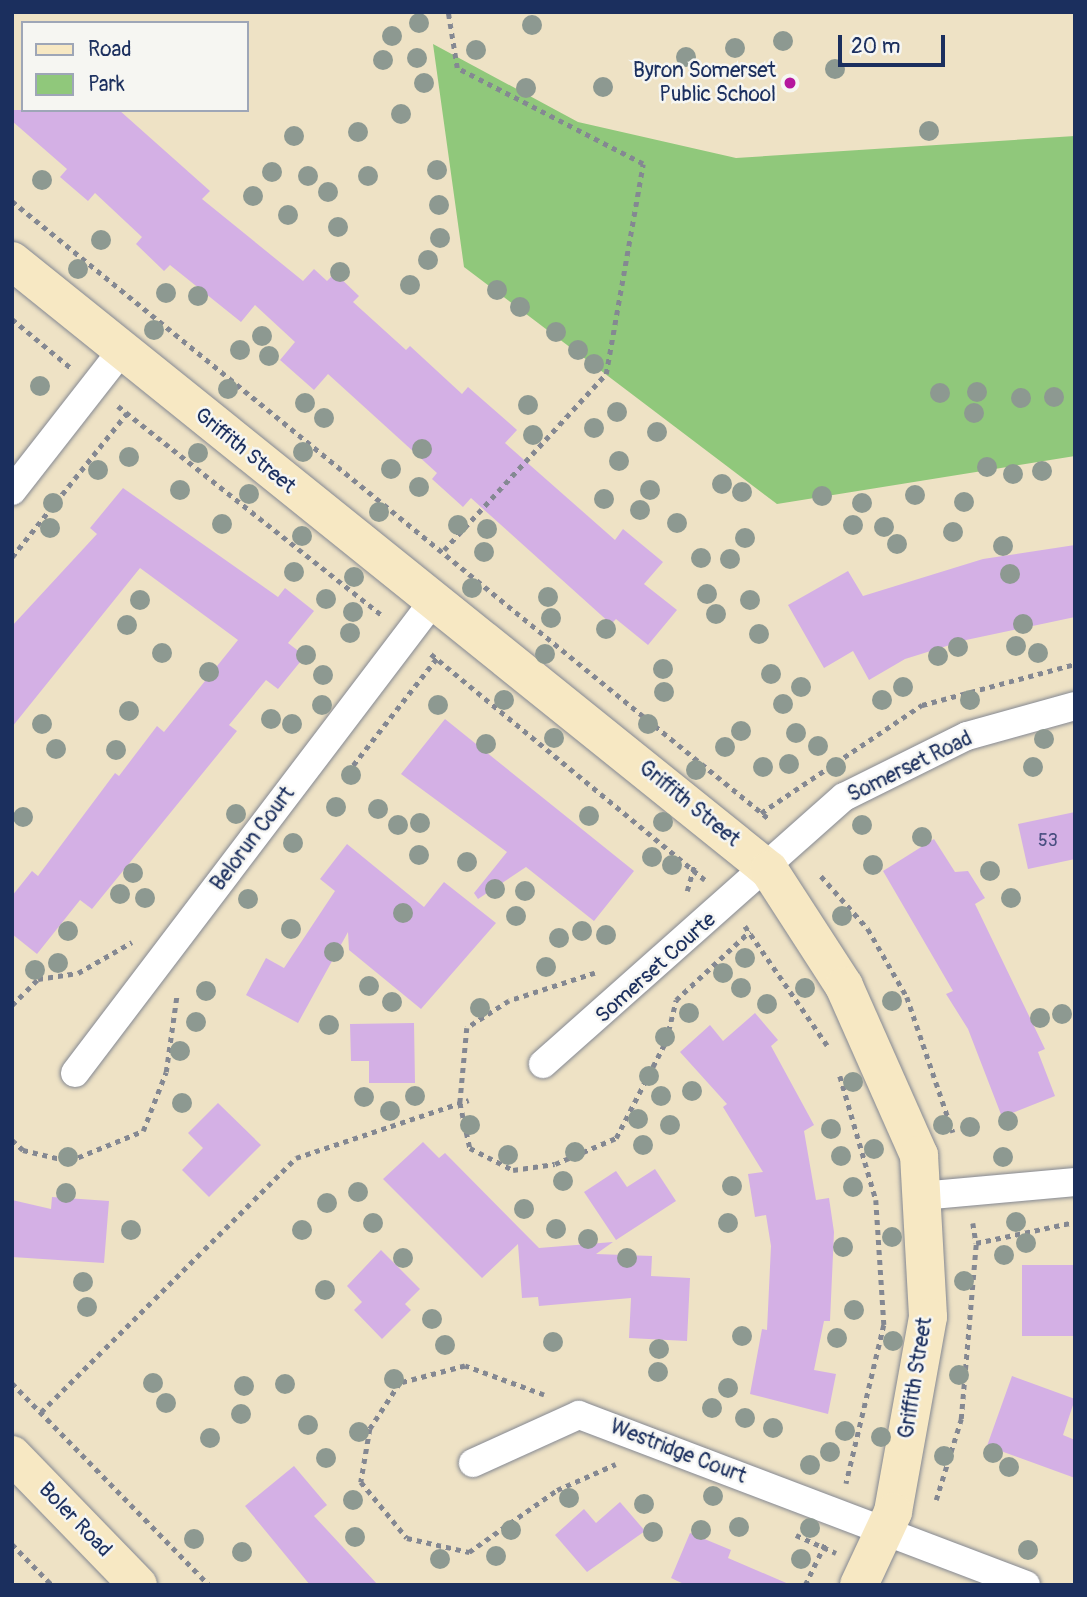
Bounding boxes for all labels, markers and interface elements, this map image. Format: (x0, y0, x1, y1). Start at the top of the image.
legend (21, 21, 248, 112)
scale bar (842, 21, 949, 65)
text: 20 m (851, 33, 900, 60)
text: Road (88, 36, 132, 63)
place label: Byron Somerset Public School (633, 58, 776, 108)
text: Park (88, 71, 125, 98)
marker: Byron Somerset Public School (782, 75, 798, 91)
street label: Griffith Street (189, 403, 301, 499)
street label: Somerset Road (844, 726, 976, 808)
street label: Griffith Street (633, 756, 745, 852)
street label: Belorun Court (206, 782, 300, 896)
house number: 53 (1038, 830, 1058, 852)
street label: Somerset Courte (591, 907, 721, 1029)
street label: Griffith Street (894, 1316, 938, 1440)
street label: Westridge Court (606, 1414, 750, 1490)
street label: Boler Road (33, 1477, 117, 1563)

